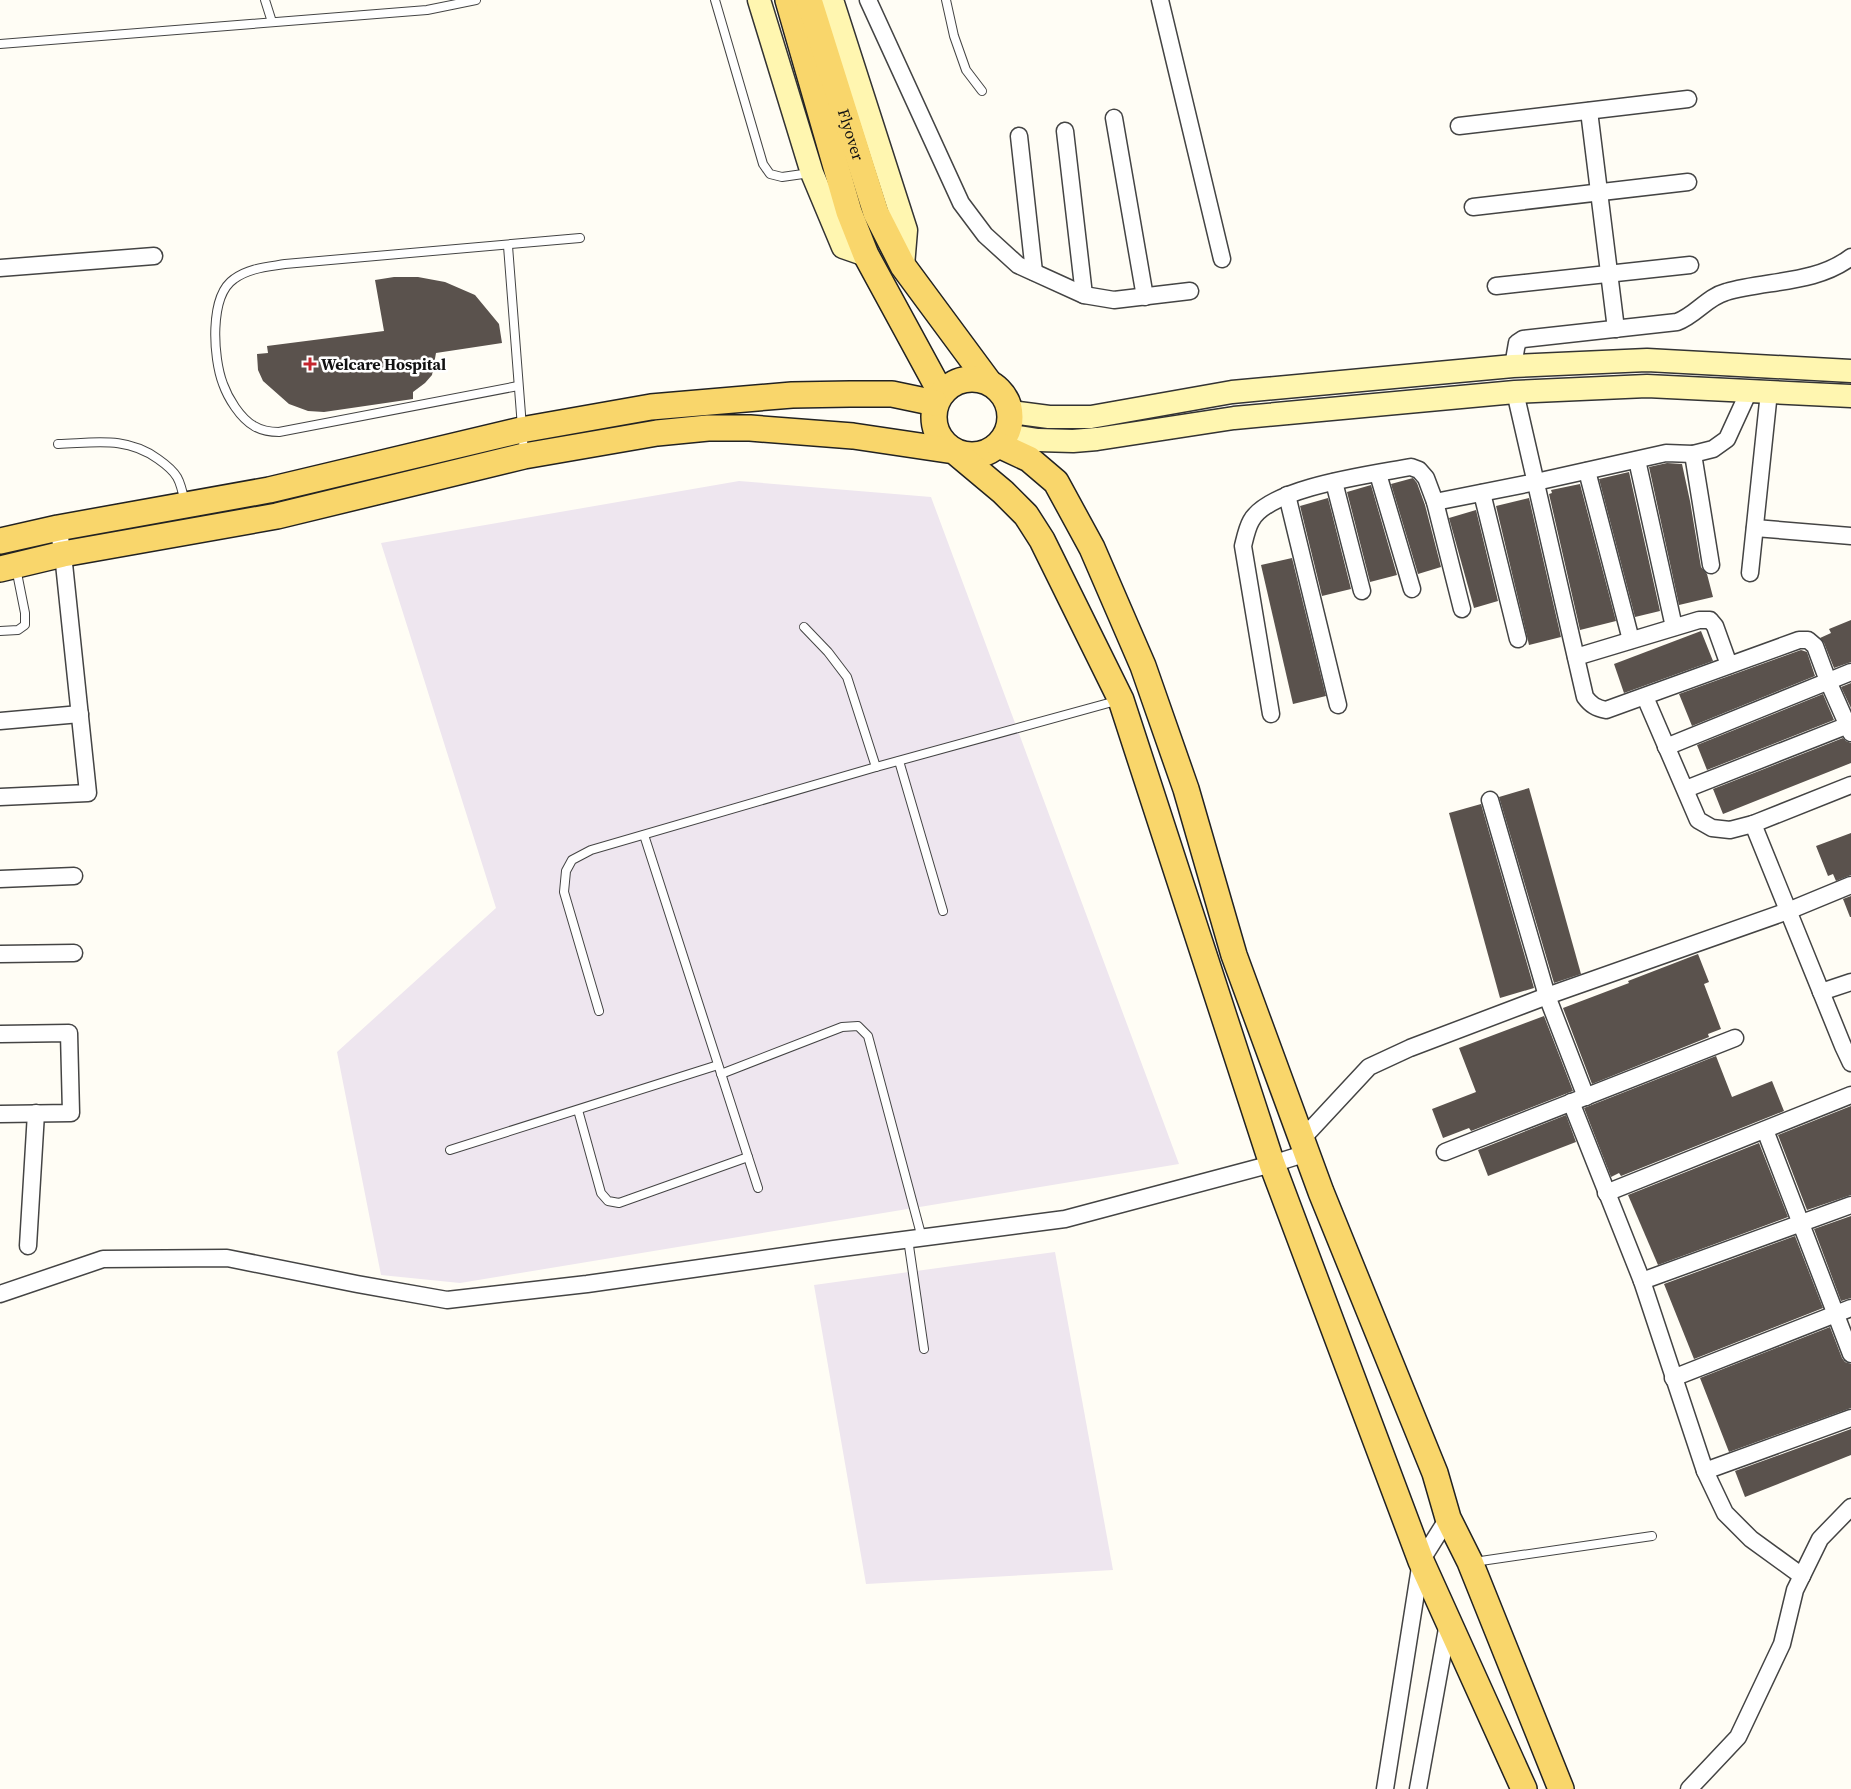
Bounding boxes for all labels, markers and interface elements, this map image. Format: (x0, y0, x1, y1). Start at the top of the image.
street label: Flyover (833, 106, 870, 163)
place label: Welcare Hospital (321, 353, 446, 375)
marker: Welcare Hospital (303, 357, 317, 371)

